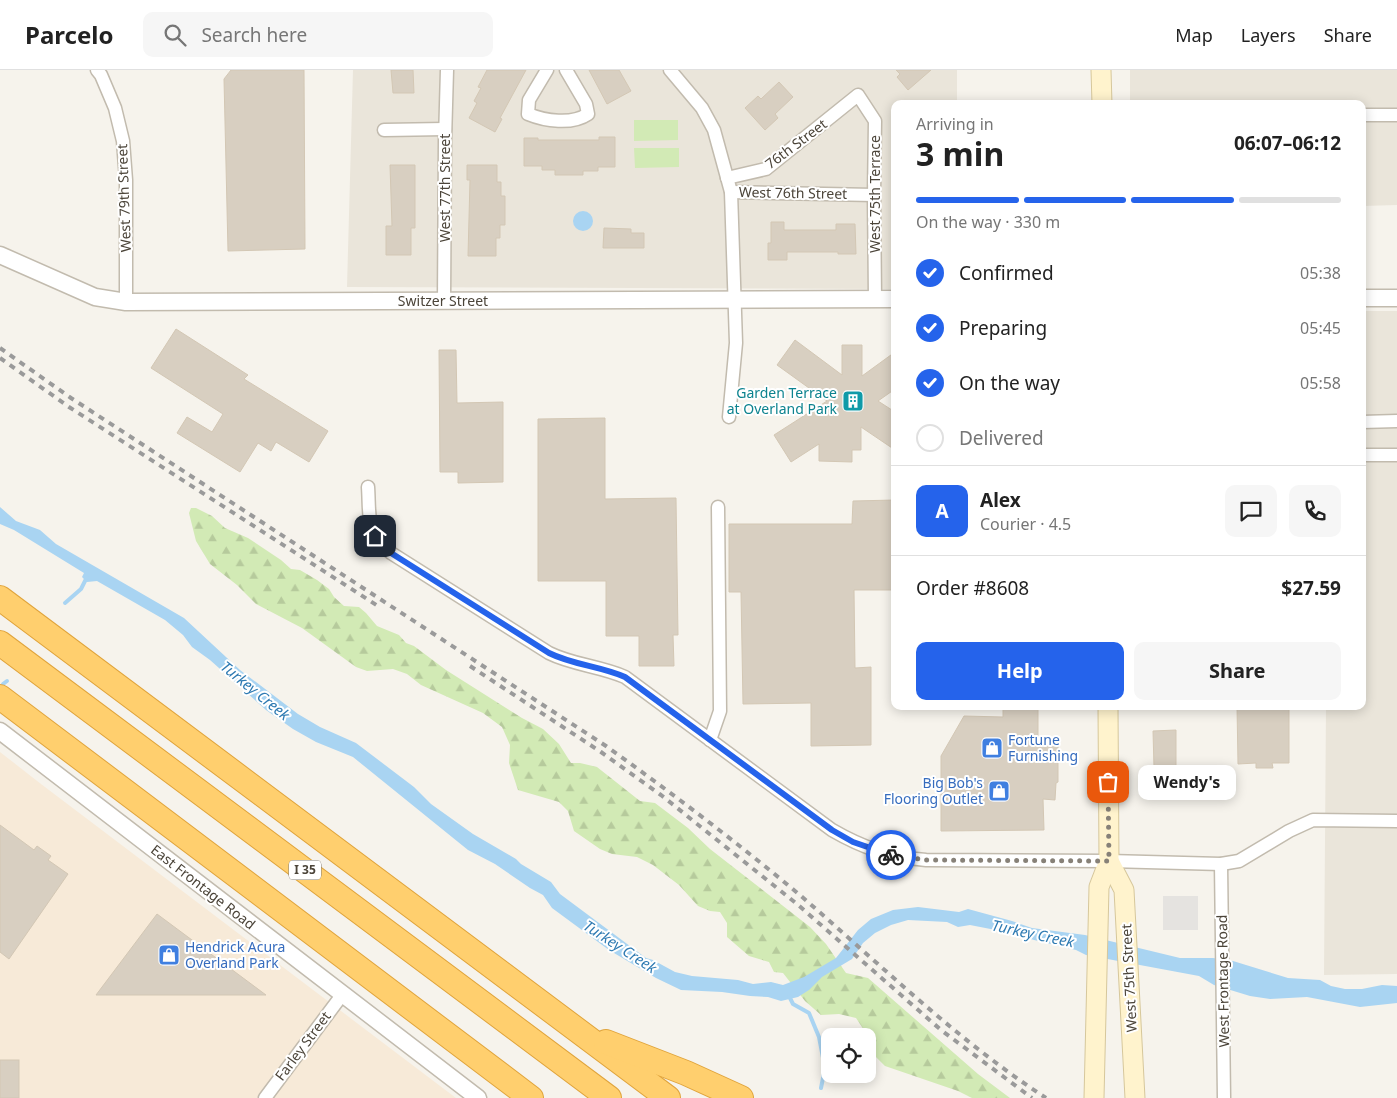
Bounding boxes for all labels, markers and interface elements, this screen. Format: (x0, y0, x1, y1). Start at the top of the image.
search box (143, 12, 493, 57)
text: Parcelo (25, 18, 113, 51)
icon: search (161, 21, 189, 49)
text: Search here (201, 22, 307, 48)
text: Map (1175, 23, 1213, 47)
text: Layers (1241, 23, 1296, 47)
text: Share (1324, 23, 1372, 47)
text: Arriving in (916, 113, 994, 135)
street label: 76th Street (761, 114, 830, 173)
text: 06:07–06:12 (1234, 130, 1341, 156)
text: 3 min (916, 132, 1004, 175)
street label: West 77th Street (435, 134, 454, 242)
street label: West 75th Terrace (865, 135, 884, 253)
street label: West 79th Street (112, 143, 135, 253)
street label: West 76th Street (739, 182, 847, 203)
text: On the way · 330 m (916, 211, 1060, 233)
icon: check (916, 259, 944, 287)
text: Confirmed (959, 260, 1054, 286)
text: 05:38 (1300, 262, 1341, 284)
street label: Switzer Street (398, 291, 488, 310)
icon: check (916, 314, 944, 342)
text: Preparing (959, 315, 1047, 341)
text: 05:45 (1300, 317, 1341, 339)
icon: check (916, 369, 944, 397)
text: On the way (959, 370, 1060, 396)
text: 05:58 (1300, 372, 1341, 394)
place label: Garden Terrace at Overland Park (727, 383, 838, 418)
building icon: Garden Terrace at Overland Park (841, 389, 865, 413)
text: Delivered (959, 425, 1044, 451)
button: chat (1225, 485, 1277, 537)
button: phone (1289, 485, 1341, 537)
text: Alex (980, 487, 1021, 513)
text: A (935, 498, 949, 524)
text: Courier · 4.5 (980, 513, 1071, 535)
pin (354, 515, 396, 557)
icon: home (361, 522, 389, 550)
text: Order #8608 (916, 575, 1029, 601)
text: $27.59 (1281, 575, 1341, 601)
button: Help (916, 642, 1124, 700)
button: Share (1134, 642, 1341, 700)
water label: Turkey Creek (217, 656, 295, 725)
place label: Fortune Furnishing (1008, 730, 1078, 765)
shop icon: Fortune Furnishing (980, 736, 1004, 760)
pin (1087, 761, 1129, 803)
callout: Wendy's (1138, 764, 1236, 800)
icon: bag (1094, 768, 1122, 796)
text: Wendy's (1154, 771, 1220, 793)
place label: Big Bob's Flooring Outlet (884, 773, 983, 808)
shop icon: Big Bob's Flooring Outlet (987, 779, 1011, 803)
courier (866, 830, 916, 880)
street label: East Frontage Road (147, 840, 259, 933)
icon: bike (877, 841, 905, 869)
road number: I 35 (289, 860, 321, 880)
water label: Turkey Creek (580, 915, 661, 978)
water label: Turkey Creek (990, 915, 1077, 952)
street label: West Frontage Road (1212, 915, 1233, 1047)
street label: West 75th Street (1116, 923, 1141, 1033)
place label: Hendrick Acura Overland Park (185, 937, 285, 972)
shop icon: Hendrick Acura Overland Park (157, 943, 181, 967)
street label: Farley Street (270, 1007, 335, 1084)
map controls (821, 1028, 876, 1083)
button: locate (821, 1028, 876, 1083)

